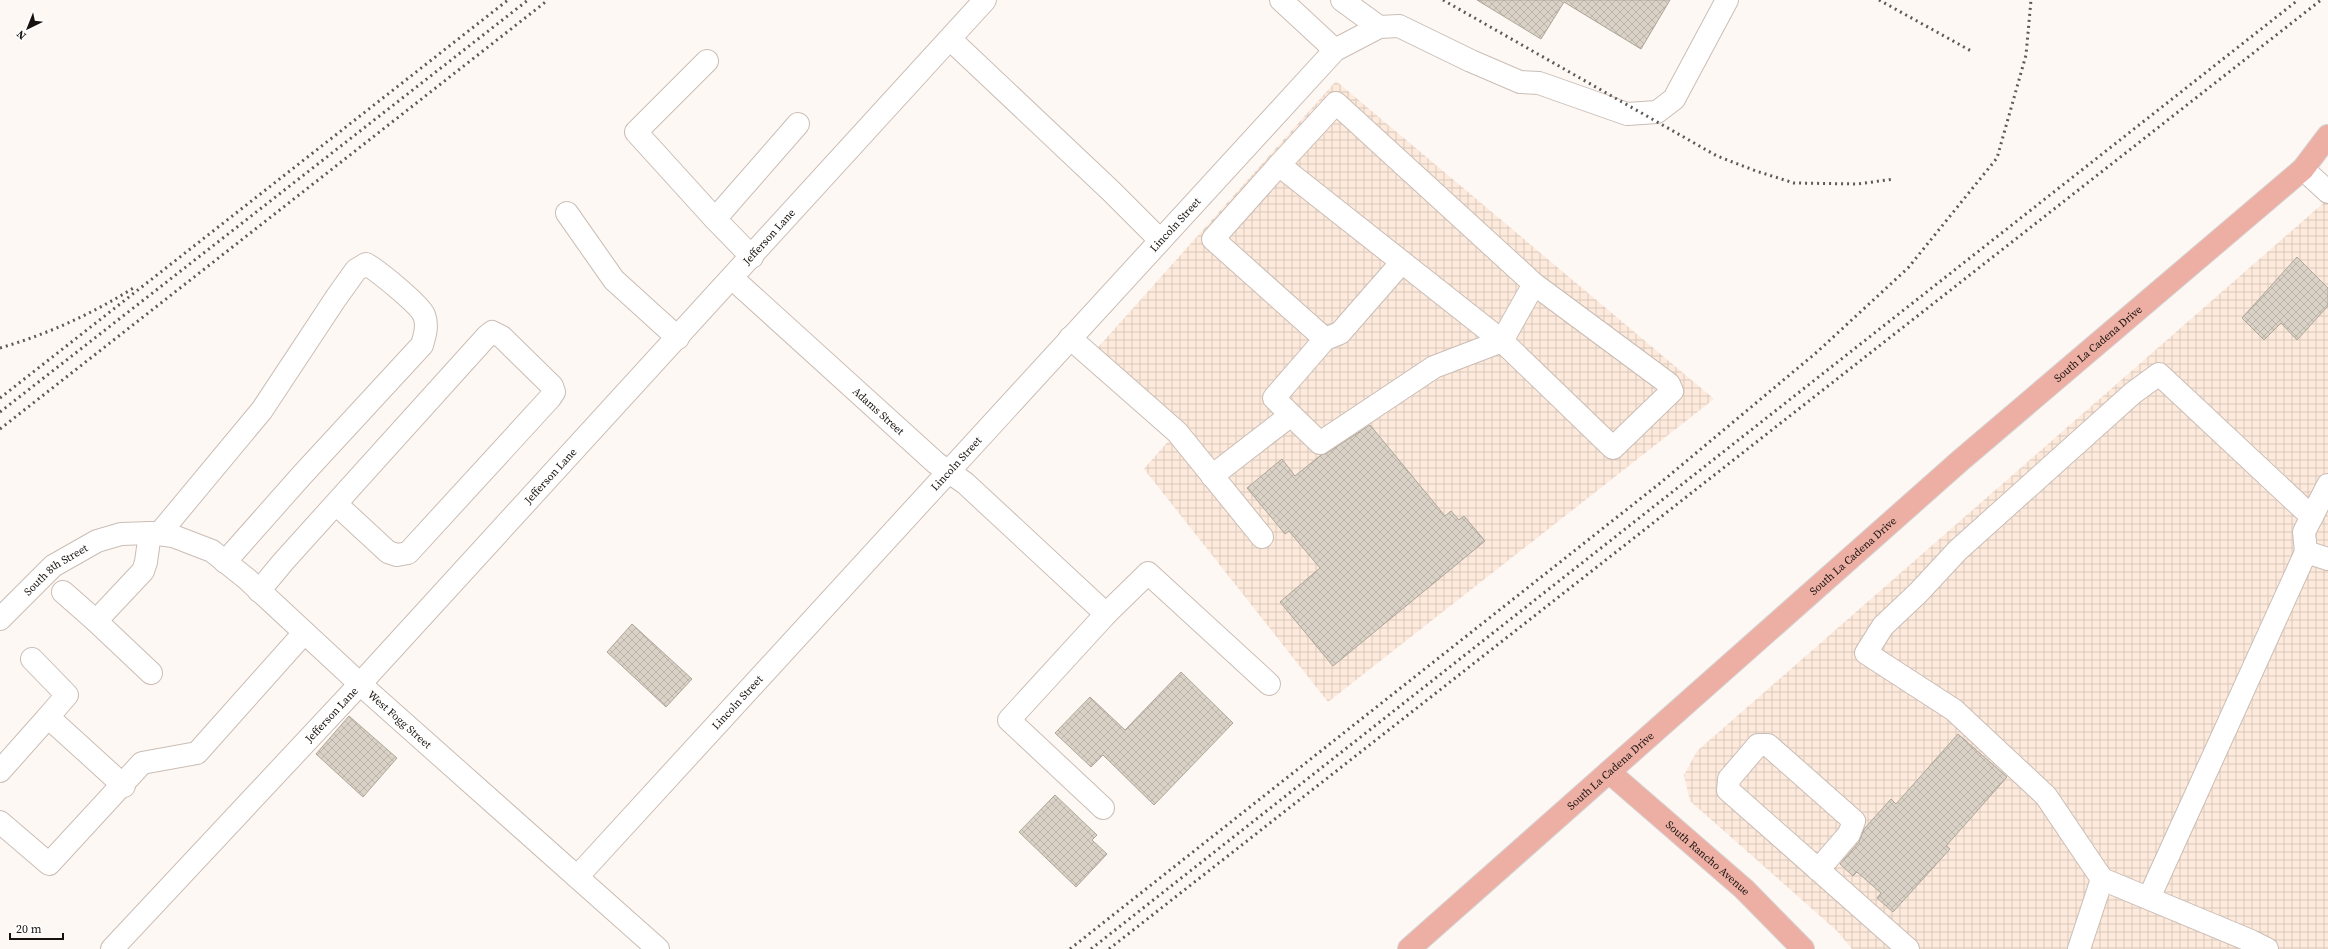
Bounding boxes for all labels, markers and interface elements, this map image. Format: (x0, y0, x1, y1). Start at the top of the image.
north arrow (8, 8, 48, 48)
text: N (13, 27, 30, 43)
street label: Lincoln Street (1146, 194, 1204, 255)
street label: Jefferson Lane (739, 205, 799, 269)
street label: South La Cadena Drive (2050, 302, 2145, 385)
street label: Adams Street (850, 384, 908, 439)
street label: Lincoln Street (927, 433, 985, 494)
street label: Jefferson Lane (520, 444, 580, 508)
street label: South La Cadena Drive (1806, 513, 1900, 598)
street label: South 8th Street (20, 540, 91, 599)
street label: Lincoln Street (708, 672, 766, 733)
street label: Jefferson Lane (301, 683, 361, 746)
street label: West Fogg Street (365, 687, 435, 752)
street label: South La Cadena Drive (1564, 728, 1657, 813)
street label: South Rancho Avenue (1663, 817, 1754, 899)
scale bar (10, 915, 63, 941)
text: 20 m (16, 921, 42, 937)

